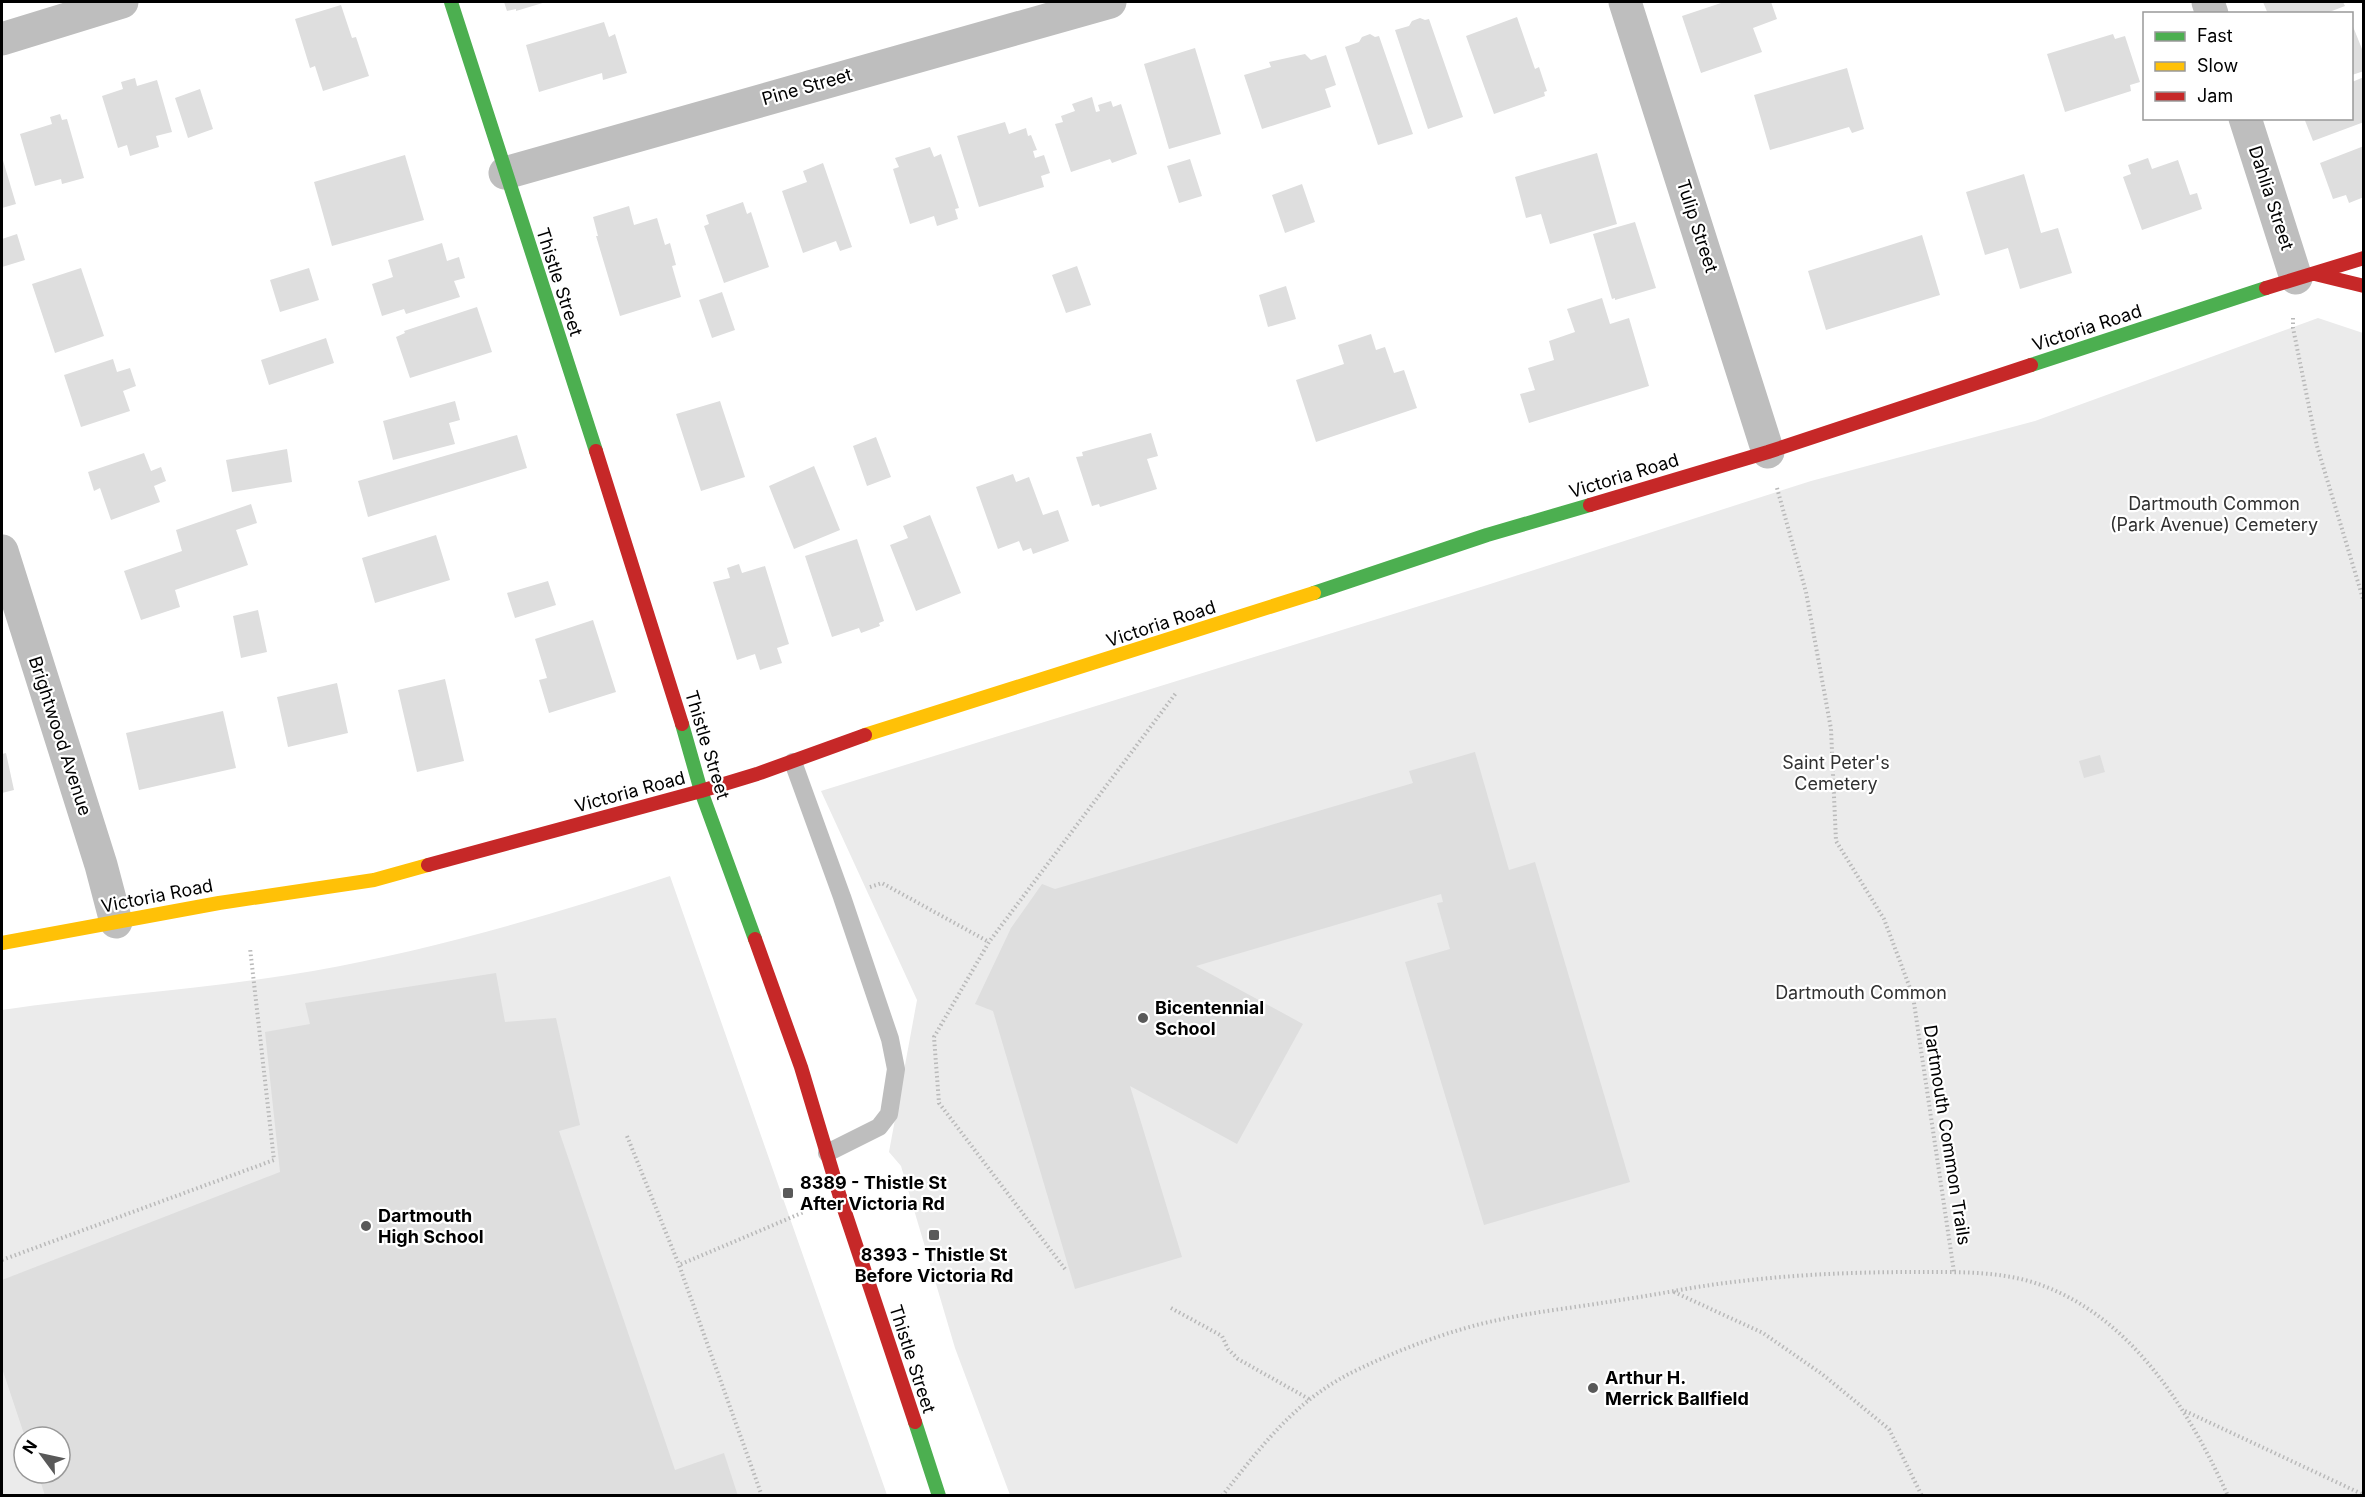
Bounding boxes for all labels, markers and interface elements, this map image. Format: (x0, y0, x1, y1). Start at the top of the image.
legend (2143, 12, 2353, 120)
text: Fast (2197, 25, 2233, 46)
text: Slow (2197, 55, 2238, 76)
street label: Pine Street (759, 64, 854, 109)
text: Jam (2197, 85, 2233, 106)
street label: Dahlia Street (2245, 143, 2298, 253)
street label: Tulip Street (1673, 177, 1722, 275)
street label: Thistle Street (532, 225, 587, 339)
street label: Victoria Road (2030, 300, 2144, 355)
street label: Victoria Road (1566, 449, 1681, 502)
park label: Dartmouth Common (Park Avenue) Cemetery (2110, 493, 2318, 535)
street label: Victoria Road (1104, 596, 1218, 651)
street label: Brightwood Avenue (25, 653, 96, 818)
street label: Thistle Street (681, 688, 734, 802)
park label: Saint Peter's Cemetery (1782, 752, 1890, 794)
street label: Victoria Road (572, 767, 687, 816)
street label: Victoria Road (99, 874, 215, 917)
park label: Dartmouth Common (1775, 982, 1947, 1003)
place label: Bicentennial School (1155, 997, 1264, 1039)
marker: Bicentennial School (1136, 1011, 1150, 1025)
street label: Dartmouth Common Trails (1920, 1023, 1975, 1246)
place label: 8389 - Thistle St After Victoria Rd (800, 1172, 947, 1214)
marker: 8389 - Thistle St After Victoria Rd (781, 1186, 795, 1200)
place label: Dartmouth High School (378, 1205, 484, 1247)
marker: Dartmouth High School (359, 1219, 373, 1233)
marker: 8393 - Thistle St Before Victoria Rd (927, 1228, 941, 1242)
place label: 8393 - Thistle St Before Victoria Rd (855, 1244, 1013, 1286)
street label: Thistle Street (885, 1302, 940, 1416)
place label: Arthur H. Merrick Ballfield (1605, 1367, 1749, 1409)
marker: Arthur H. Merrick Ballfield (1586, 1381, 1600, 1395)
north arrow (12, 1425, 72, 1485)
text: N (18, 1436, 41, 1457)

